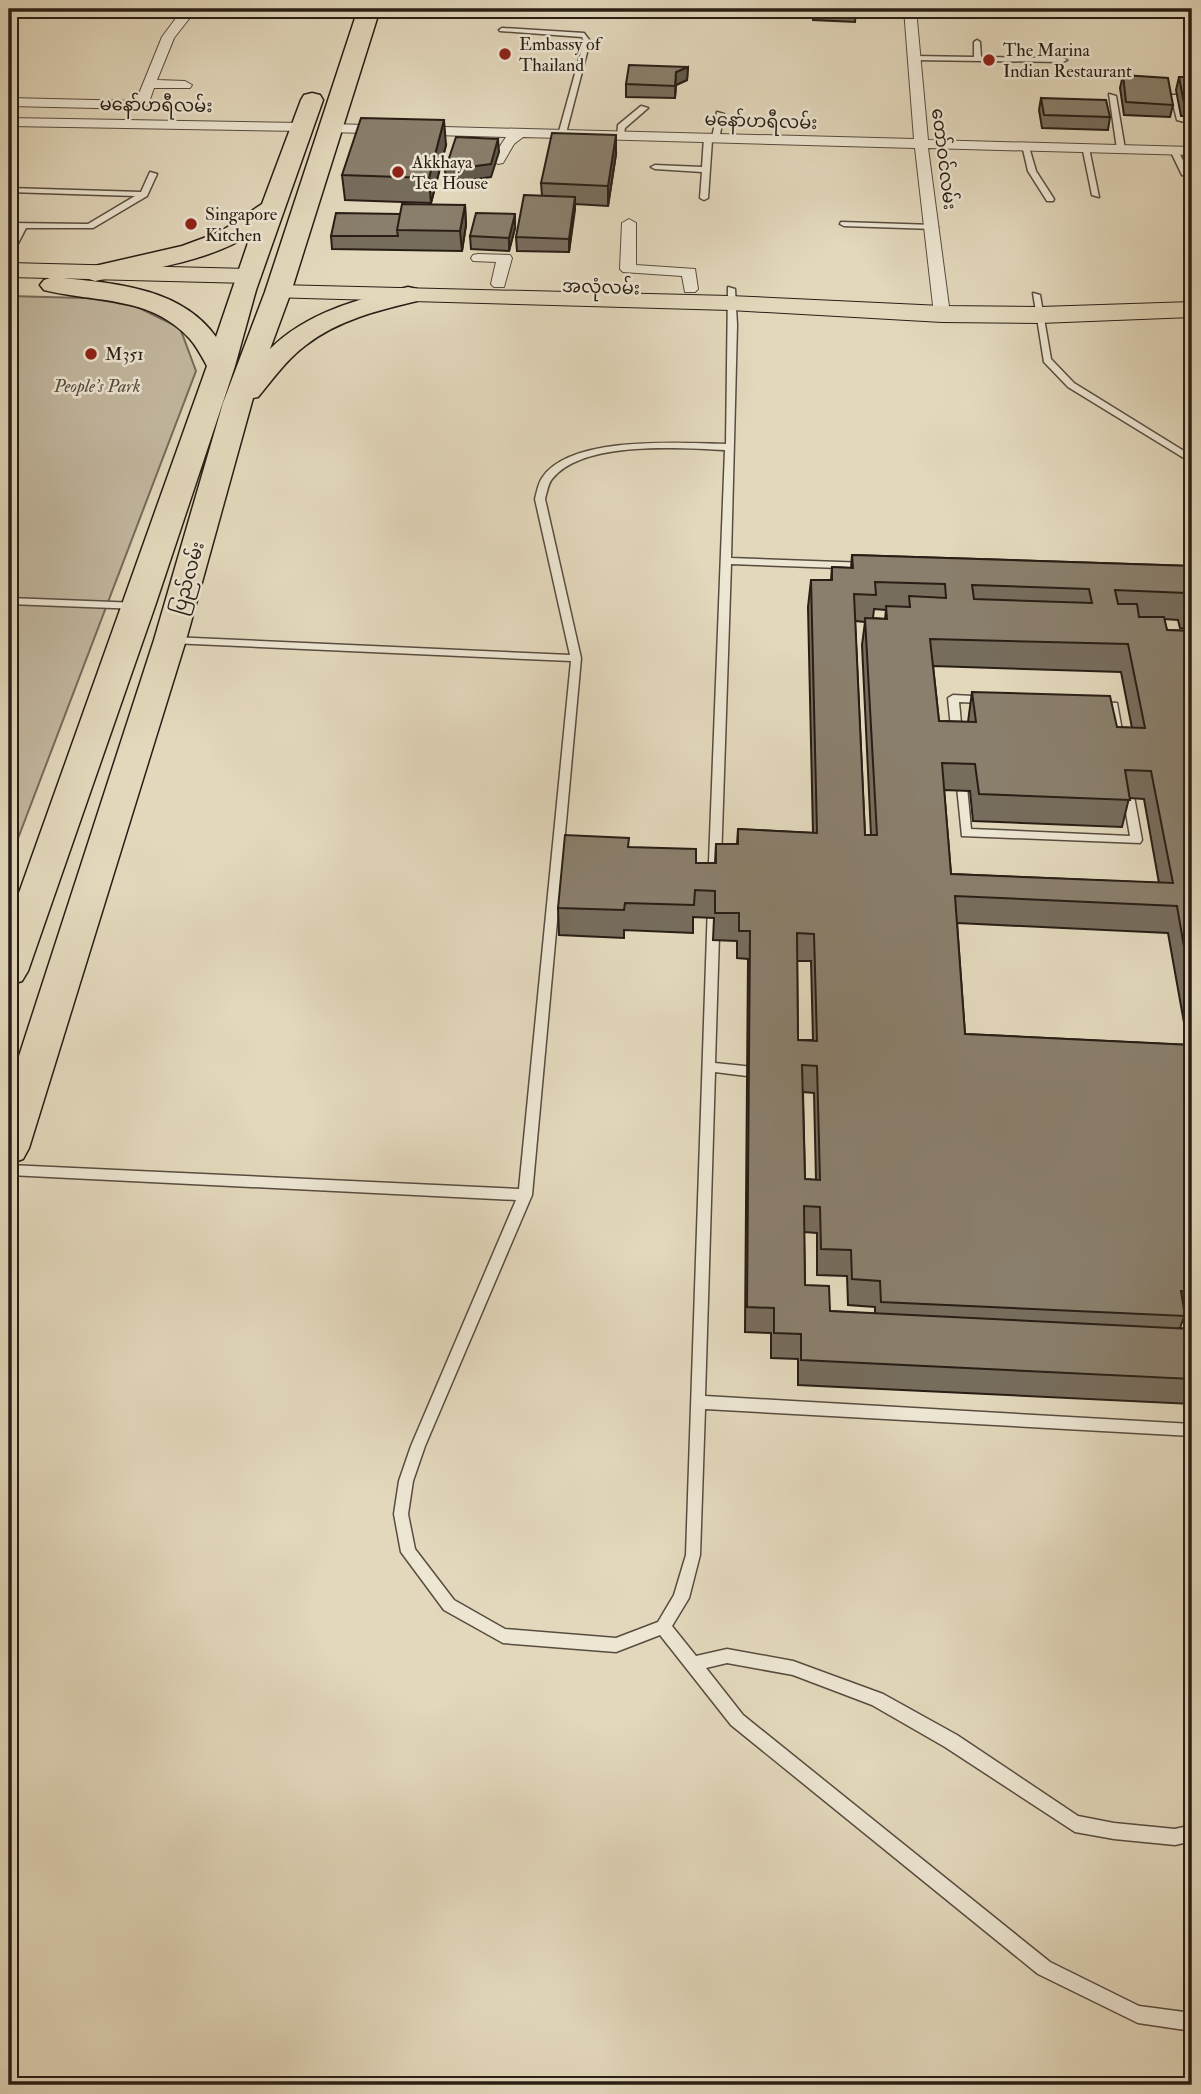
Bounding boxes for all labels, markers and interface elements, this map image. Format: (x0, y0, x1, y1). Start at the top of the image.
place label: Embassy of Thailand (519, 33, 604, 77)
place label: The Marina Indian Restaurant (1003, 39, 1132, 83)
marker: Embassy of Thailand (497, 46, 513, 62)
marker: The Marina Indian Restaurant (981, 52, 997, 68)
street label: မနော်ဟရီလမ်း (99, 90, 213, 121)
street label: မနော်ဟရီလမ်း (704, 105, 818, 138)
street label: တော်ဝင်လမ်း (926, 107, 963, 211)
place label: Akkhaya Tea House (411, 151, 488, 195)
marker: Akkhaya Tea House (390, 164, 406, 180)
place label: Singapore Kitchen (205, 203, 278, 247)
marker: Singapore Kitchen (183, 216, 199, 232)
street label: အလုံလမ်း (561, 273, 641, 303)
place label: M351 (105, 343, 144, 366)
marker: M351 (83, 346, 99, 362)
park label: People's Park (53, 375, 140, 398)
street label: ပြည်လမ်း (165, 538, 213, 618)

